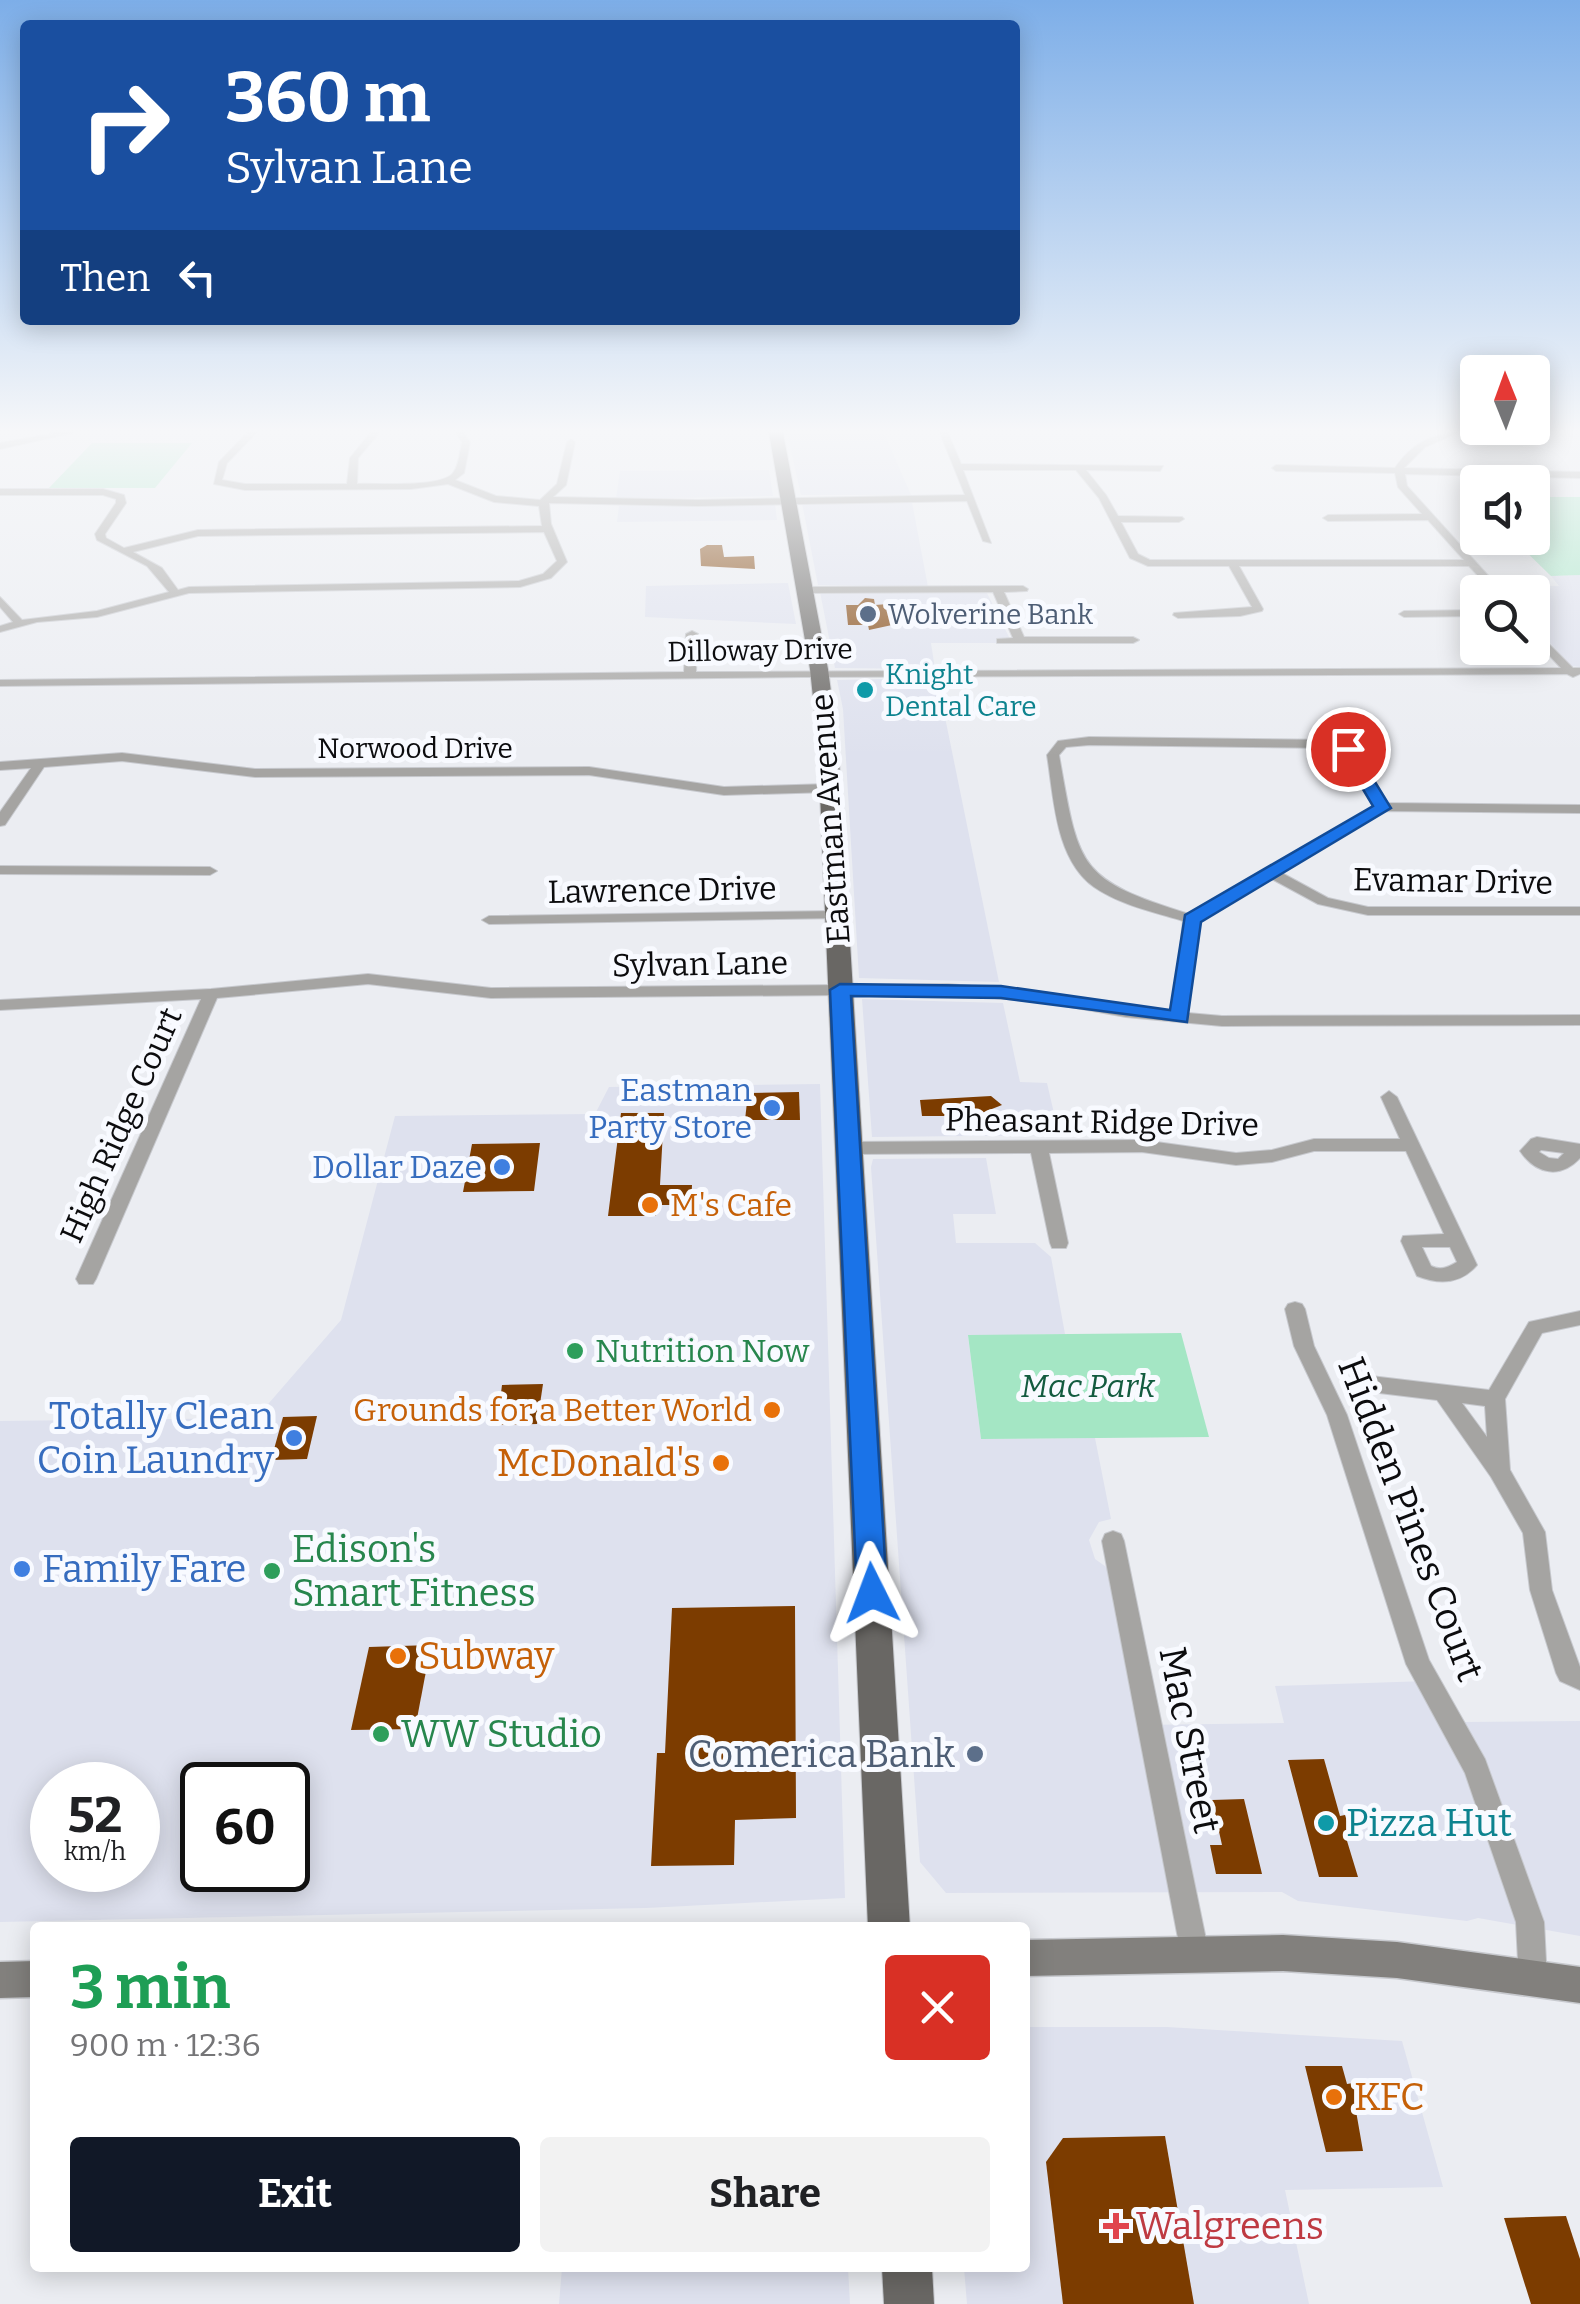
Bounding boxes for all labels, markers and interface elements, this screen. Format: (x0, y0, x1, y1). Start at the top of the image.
text: 360 m (225, 56, 431, 140)
icon: right (60, 60, 190, 190)
text: Sylvan Lane (225, 141, 473, 195)
icon: left (170, 250, 225, 305)
text: Then (60, 255, 150, 301)
north arrow (1460, 355, 1550, 445)
map controls (1460, 355, 1550, 665)
button: sound (1460, 465, 1550, 555)
button: search (1460, 575, 1550, 665)
place label: Wolverine Bank (888, 598, 1093, 631)
marker: Wolverine Bank (857, 603, 879, 625)
street label: Dilloway Drive (667, 632, 853, 669)
place label: Knight Dental Care (885, 658, 1037, 723)
marker: Knight Dental Care (854, 679, 876, 701)
street label: Eastman Avenue (802, 693, 858, 945)
pin (1306, 707, 1391, 792)
icon: arrive (1321, 722, 1376, 777)
street label: Norwood Drive (317, 732, 513, 765)
street label: Evamar Drive (1353, 860, 1553, 902)
street label: Lawrence Drive (547, 869, 777, 911)
street label: Sylvan Lane (612, 943, 788, 985)
street label: High Ridge Court (52, 1001, 190, 1248)
place label: Eastman Party Store (588, 1071, 752, 1146)
marker: Eastman Party Store (761, 1097, 783, 1119)
street label: Pheasant Ridge Drive (945, 1100, 1259, 1144)
place label: Dollar Daze (312, 1148, 482, 1186)
marker: Dollar Daze (491, 1156, 513, 1178)
place label: M's Cafe (670, 1186, 792, 1224)
marker: M's Cafe (639, 1194, 661, 1216)
place label: Nutrition Now (595, 1332, 810, 1370)
marker: Nutrition Now (564, 1340, 586, 1362)
street label: Hidden Pines Court (1328, 1351, 1494, 1687)
park label: Mac Park (1021, 1367, 1156, 1405)
place label: Grounds for a Better World (353, 1391, 752, 1429)
place label: Totally Clean Coin Laundry (37, 1393, 275, 1483)
marker: Grounds for a Better World (761, 1399, 783, 1421)
marker: Totally Clean Coin Laundry (283, 1427, 305, 1449)
place label: McDonald's (497, 1440, 701, 1486)
marker: McDonald's (710, 1452, 732, 1474)
place label: Edison's Smart Fitness (292, 1526, 536, 1616)
position arrow (820, 1541, 924, 1645)
place label: Family Fare (42, 1546, 246, 1592)
marker: Family Fare (11, 1558, 33, 1580)
marker: Edison's Smart Fitness (261, 1560, 283, 1582)
place label: Subway (418, 1633, 555, 1679)
street label: Mac Street (1149, 1643, 1231, 1837)
marker: Subway (387, 1645, 409, 1667)
place label: WW Studio (401, 1711, 602, 1757)
marker: WW Studio (370, 1723, 392, 1745)
place label: Comerica Bank (688, 1731, 955, 1777)
marker: Comerica Bank (964, 1743, 986, 1765)
speed limit sign: 60 (180, 1762, 310, 1892)
text: 52 (68, 1785, 122, 1845)
place label: Pizza Hut (1346, 1800, 1512, 1846)
marker: Pizza Hut (1315, 1812, 1337, 1834)
text: km/h (64, 1837, 126, 1867)
text: 3 min (70, 1952, 230, 2024)
button: close (885, 1955, 990, 2060)
text: 900 m · 12:36 (70, 2026, 260, 2064)
place label: KFC (1354, 2074, 1425, 2120)
marker: KFC (1323, 2086, 1345, 2108)
button: Exit (70, 2137, 520, 2252)
button: Share (540, 2137, 990, 2252)
place label: Walgreens (1136, 2203, 1324, 2249)
marker: Walgreens (1105, 2215, 1127, 2237)

